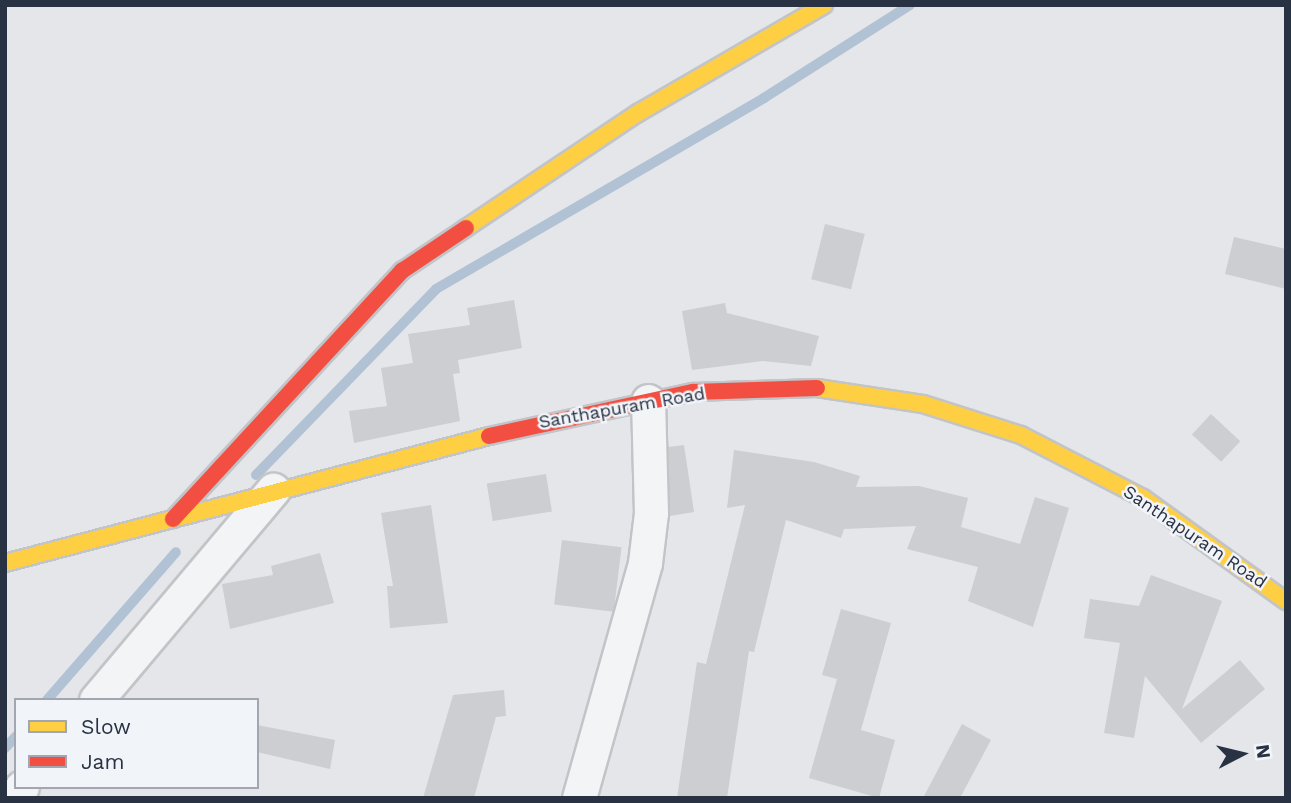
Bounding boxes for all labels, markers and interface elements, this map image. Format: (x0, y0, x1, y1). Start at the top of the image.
street label: Santhapuram Road (537, 383, 707, 433)
street label: Santhapuram Road (1119, 481, 1271, 593)
legend (14, 698, 259, 789)
text: Slow (81, 714, 131, 739)
north arrow (1207, 719, 1277, 789)
text: N (1251, 743, 1276, 760)
text: Jam (81, 749, 124, 774)

